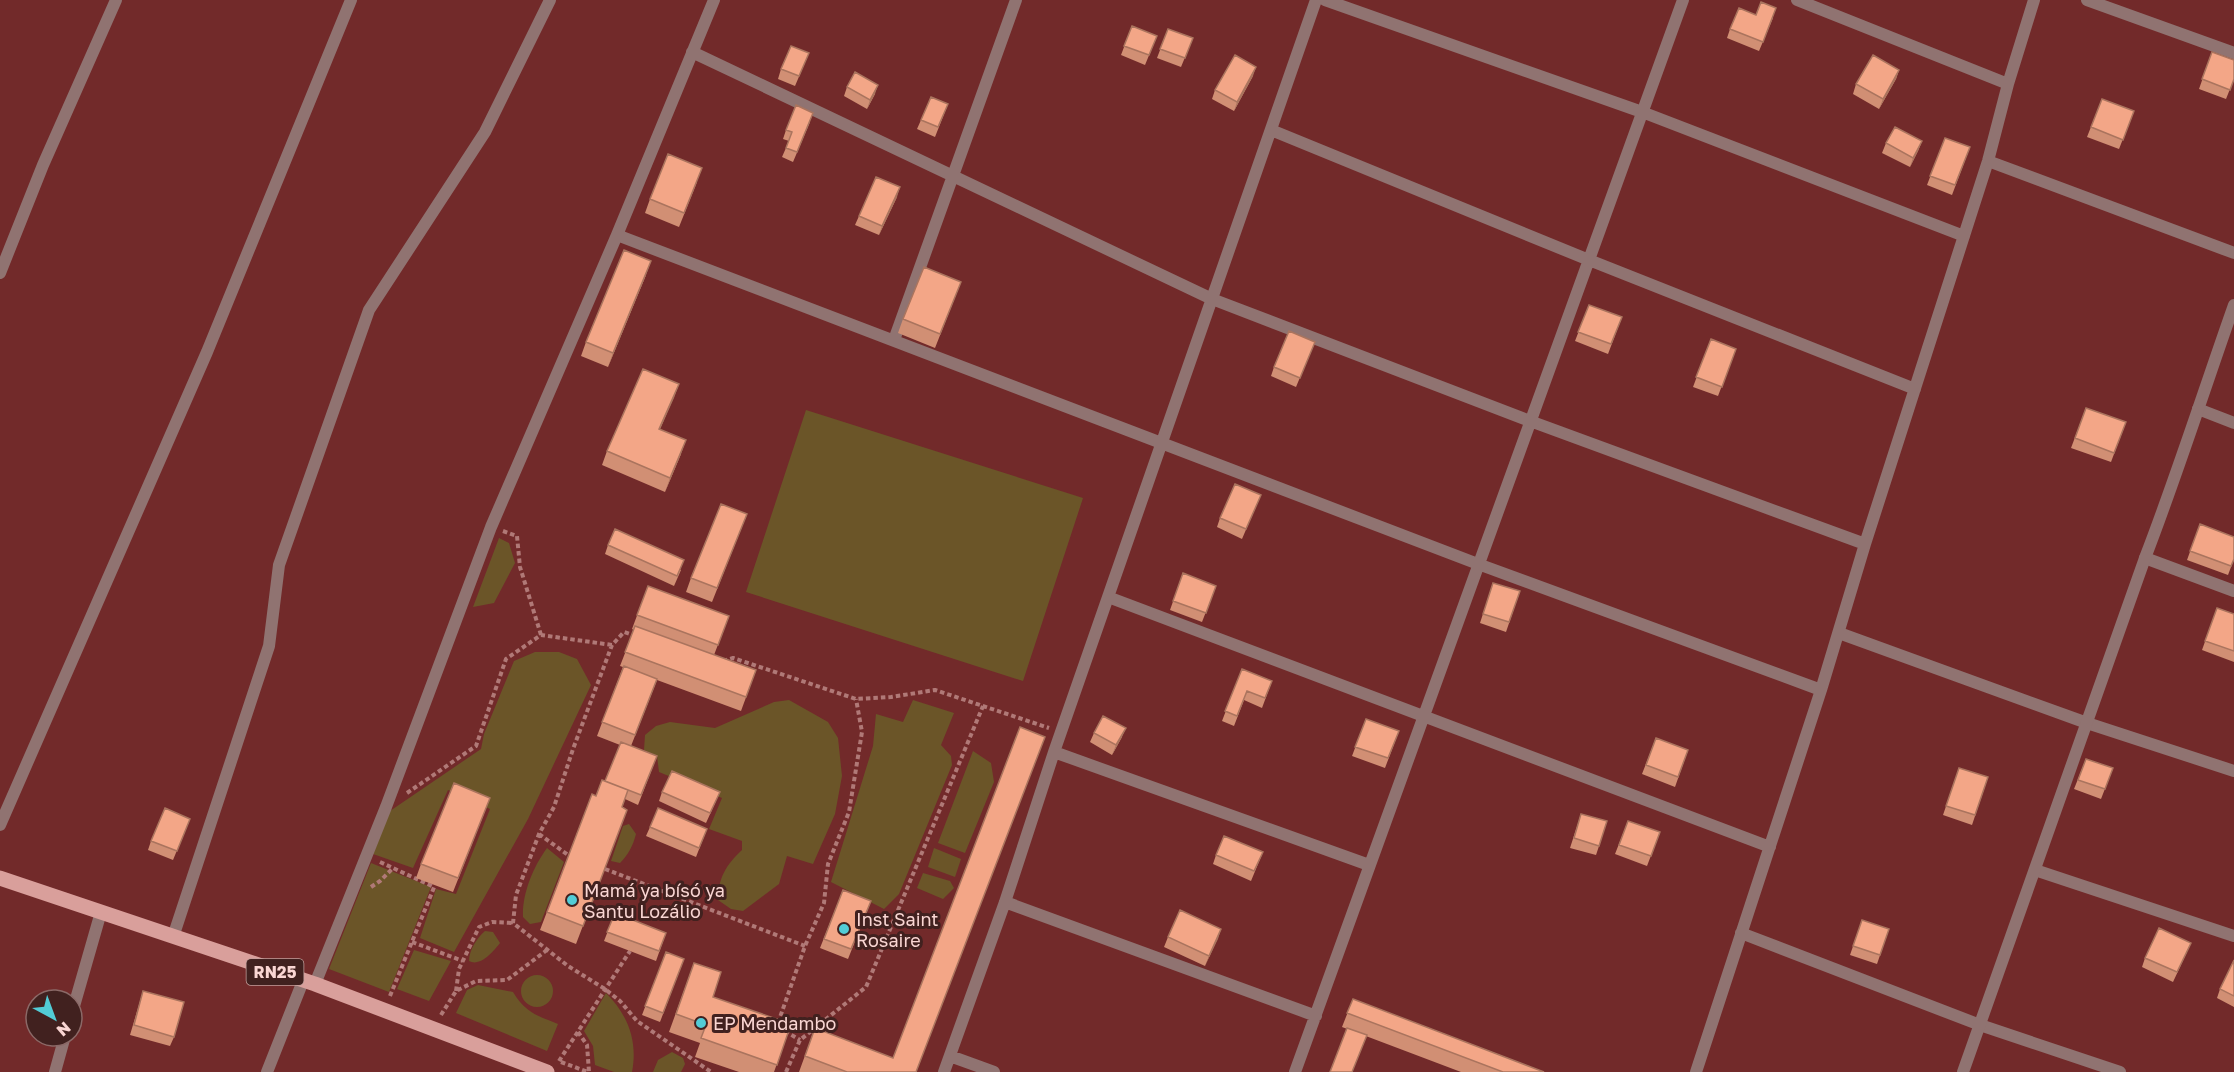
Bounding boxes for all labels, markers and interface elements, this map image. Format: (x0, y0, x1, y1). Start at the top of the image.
place label: Mamá ya bísó ya Santu Lozálio (584, 879, 725, 922)
marker: Mamá ya bísó ya Santu Lozálio (565, 893, 579, 907)
place label: Inst Saint Rosaire (856, 908, 939, 951)
marker: Inst Saint Rosaire (837, 922, 851, 936)
road number: RN25 (246, 959, 304, 985)
north arrow (24, 988, 84, 1048)
place label: EP Mendambo (713, 1012, 836, 1034)
marker: EP Mendambo (694, 1016, 708, 1030)
text: N (53, 1018, 75, 1041)

